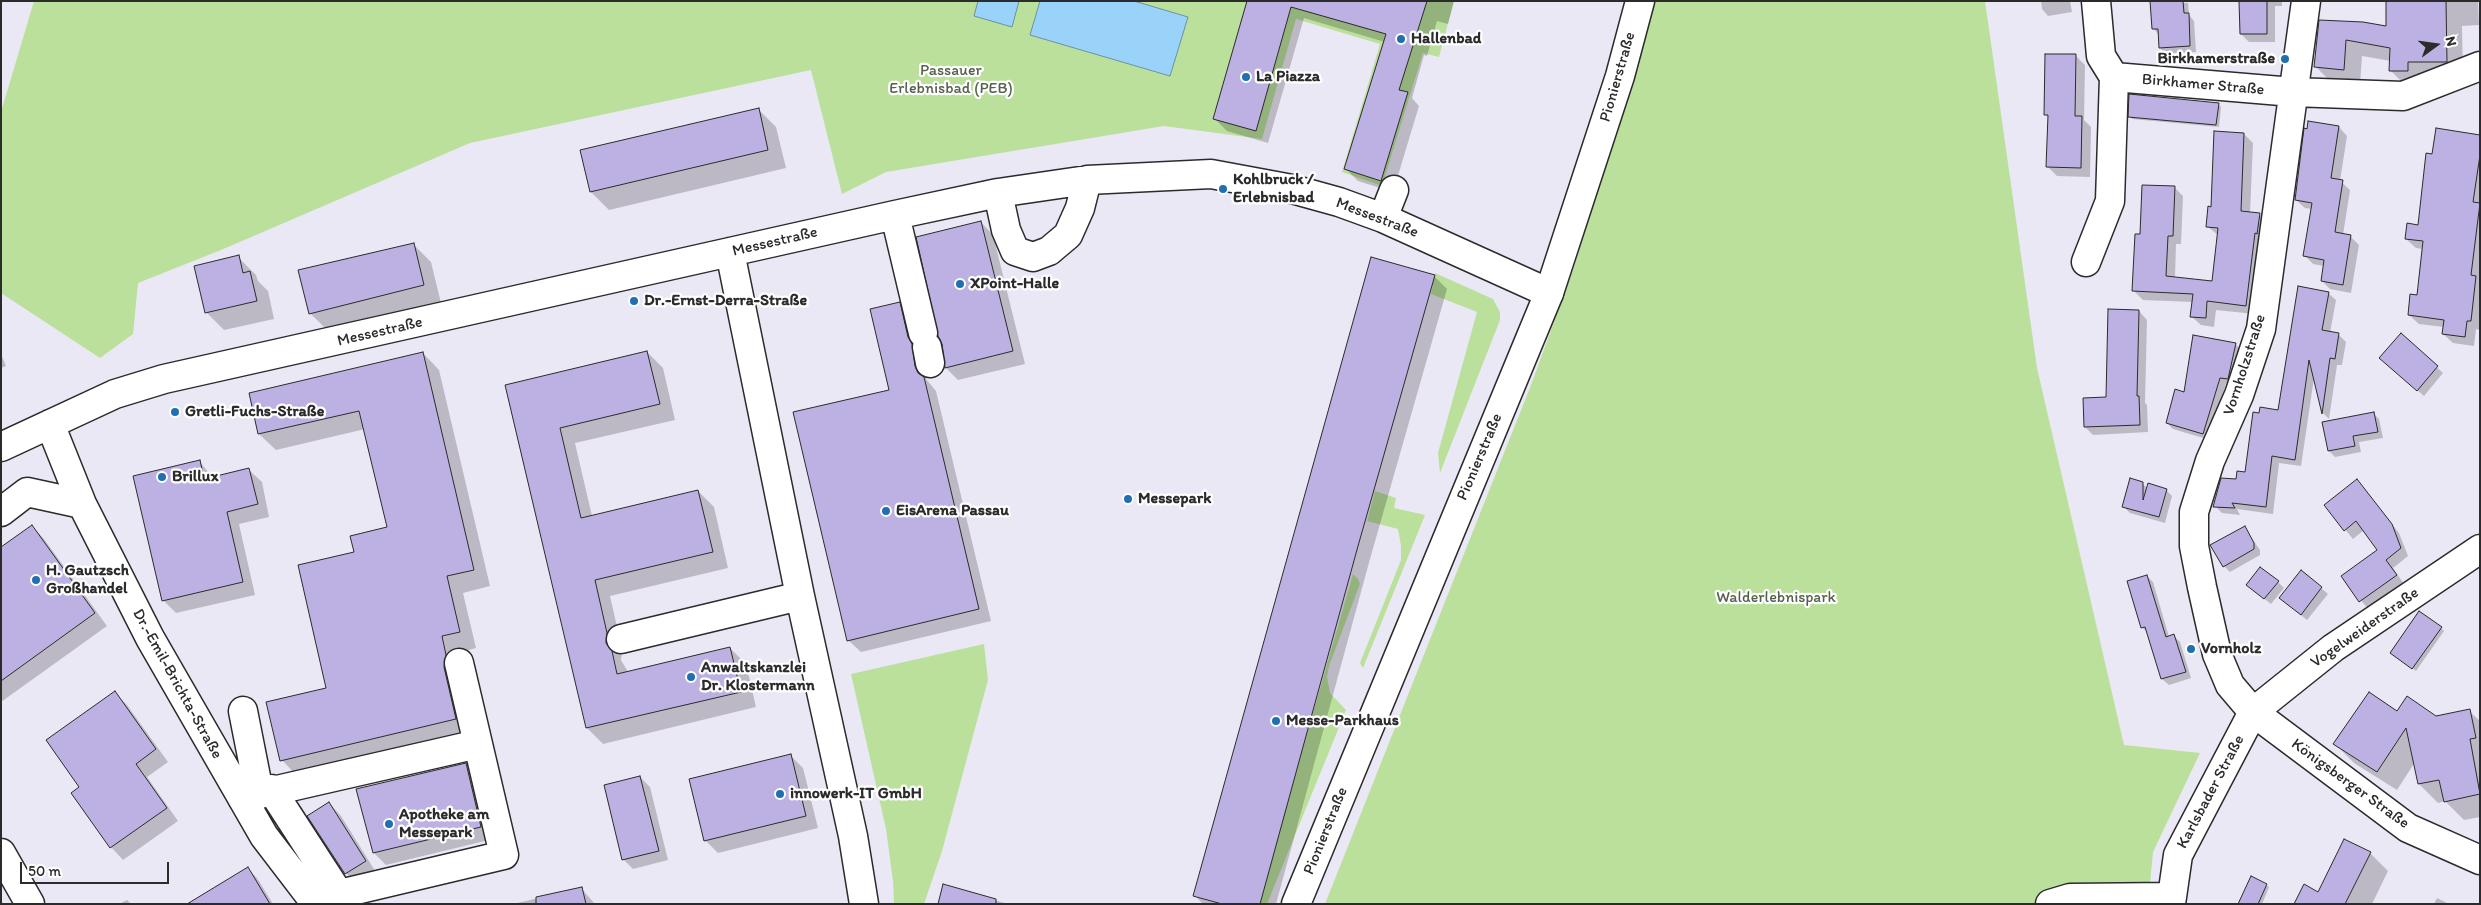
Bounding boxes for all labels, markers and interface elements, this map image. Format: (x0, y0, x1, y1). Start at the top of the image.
north arrow (2411, 20, 2461, 70)
place label: Hallenbad (1411, 29, 1481, 49)
street label: Pionierstraße (1596, 30, 1640, 124)
marker: Hallenbad (1395, 33, 1407, 45)
text: N (2442, 35, 2460, 48)
place label: Birkhamerstraße (2157, 49, 2275, 69)
marker: Birkhamerstraße (2279, 53, 2291, 65)
park label: Passauer Erlebnisbad (PEB) (889, 61, 1013, 99)
place label: La Piazza (1256, 67, 1320, 87)
street label: Birkhamer Straße (2141, 70, 2265, 100)
marker: La Piazza (1240, 71, 1252, 83)
place label: Kohlbruck / Erlebnisbad (1233, 170, 1314, 208)
marker: Kohlbruck / Erlebnisbad (1217, 183, 1229, 195)
street label: Messestraße (1333, 193, 1421, 243)
street label: Messestraße (730, 223, 820, 261)
place label: XPoint-Halle (970, 274, 1059, 294)
marker: XPoint-Halle (954, 278, 966, 290)
place label: Dr.-Ernst-Derra-Straße (644, 291, 807, 311)
marker: Dr.-Ernst-Derra-Straße (628, 295, 640, 307)
street label: Vornholzstraße (2220, 312, 2270, 418)
street label: Messestraße (335, 313, 425, 351)
place label: Gretli-Fuchs-Straße (185, 402, 324, 422)
marker: Gretli-Fuchs-Straße (169, 406, 181, 418)
street label: Pionierstraße (1453, 411, 1507, 503)
place label: Brillux (172, 467, 218, 487)
marker: Brillux (156, 471, 168, 483)
place label: Messepark (1138, 489, 1211, 509)
marker: Messepark (1122, 493, 1134, 505)
place label: EisArena Passau (896, 501, 1009, 521)
marker: EisArena Passau (880, 505, 892, 517)
place label: H. Gautzsch Großhandel (46, 561, 129, 599)
marker: H. Gautzsch Großhandel (30, 574, 42, 586)
street label: Vogelweiderstraße (2307, 584, 2423, 672)
park label: Walderlebnispark (1716, 588, 1836, 608)
street label: Dr.-Emil-Brichta-Straße (128, 606, 226, 762)
place label: Vornholz (2201, 639, 2261, 659)
marker: Vornholz (2185, 643, 2197, 655)
place label: Anwaltskanzlei Dr. Klostermann (701, 658, 815, 696)
marker: Anwaltskanzlei Dr. Klostermann (685, 671, 697, 683)
place label: Messe-Parkhaus (1286, 711, 1399, 731)
marker: Messe-Parkhaus (1270, 715, 1282, 727)
street label: Karlsbader Straße (2173, 732, 2249, 852)
street label: Königsberger Straße (2287, 735, 2413, 833)
place label: innowerk-IT GmbH (790, 784, 922, 804)
street label: Pionierstraße (1300, 784, 1352, 878)
marker: innowerk-IT GmbH (774, 788, 786, 800)
place label: Apotheke am Messepark (399, 805, 489, 843)
marker: Apotheke am Messepark (383, 818, 395, 830)
scale bar (22, 852, 171, 884)
text: 50 m (28, 862, 61, 880)

